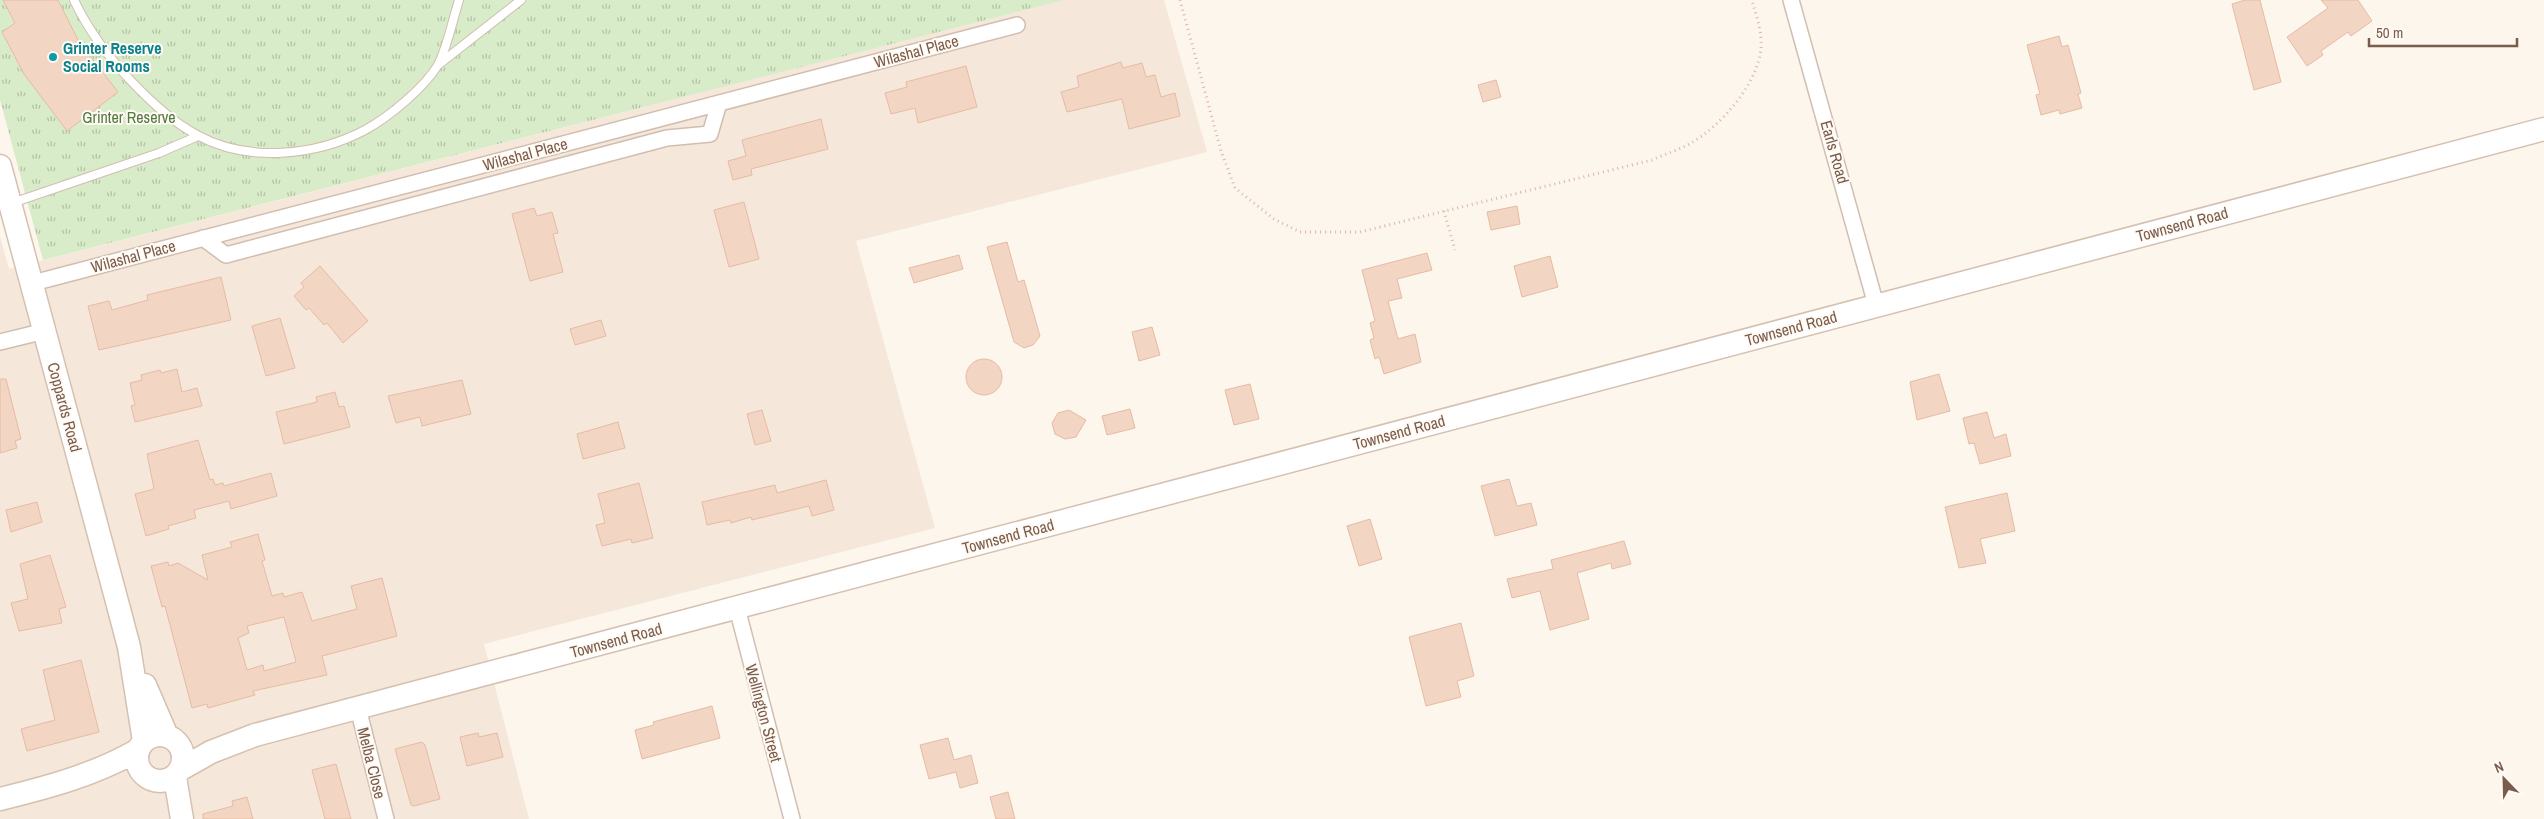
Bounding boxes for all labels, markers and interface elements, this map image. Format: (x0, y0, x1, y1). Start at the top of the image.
scale bar (2369, 15, 2516, 47)
text: 50 m (2376, 22, 2403, 43)
street label: Wilashal Place (871, 29, 961, 73)
place label: Grinter Reserve Social Rooms (63, 37, 161, 77)
marker: Grinter Reserve Social Rooms (47, 51, 59, 63)
park label: Grinter Reserve (82, 106, 176, 128)
street label: Earls Road (1815, 118, 1855, 186)
street label: Wilashal Place (480, 132, 570, 176)
street label: Townsend Road (2134, 201, 2230, 247)
street label: Wilashal Place (88, 234, 178, 278)
street label: Townsend Road (1743, 305, 1839, 351)
street label: Coppards Road (42, 360, 88, 454)
street label: Townsend Road (1351, 409, 1447, 455)
street label: Townsend Road (960, 513, 1056, 559)
street label: Townsend Road (568, 617, 664, 663)
street label: Wellington Street (740, 662, 788, 765)
street label: Melba Close (353, 725, 391, 801)
north arrow (2479, 754, 2529, 804)
text: N (2492, 757, 2506, 777)

